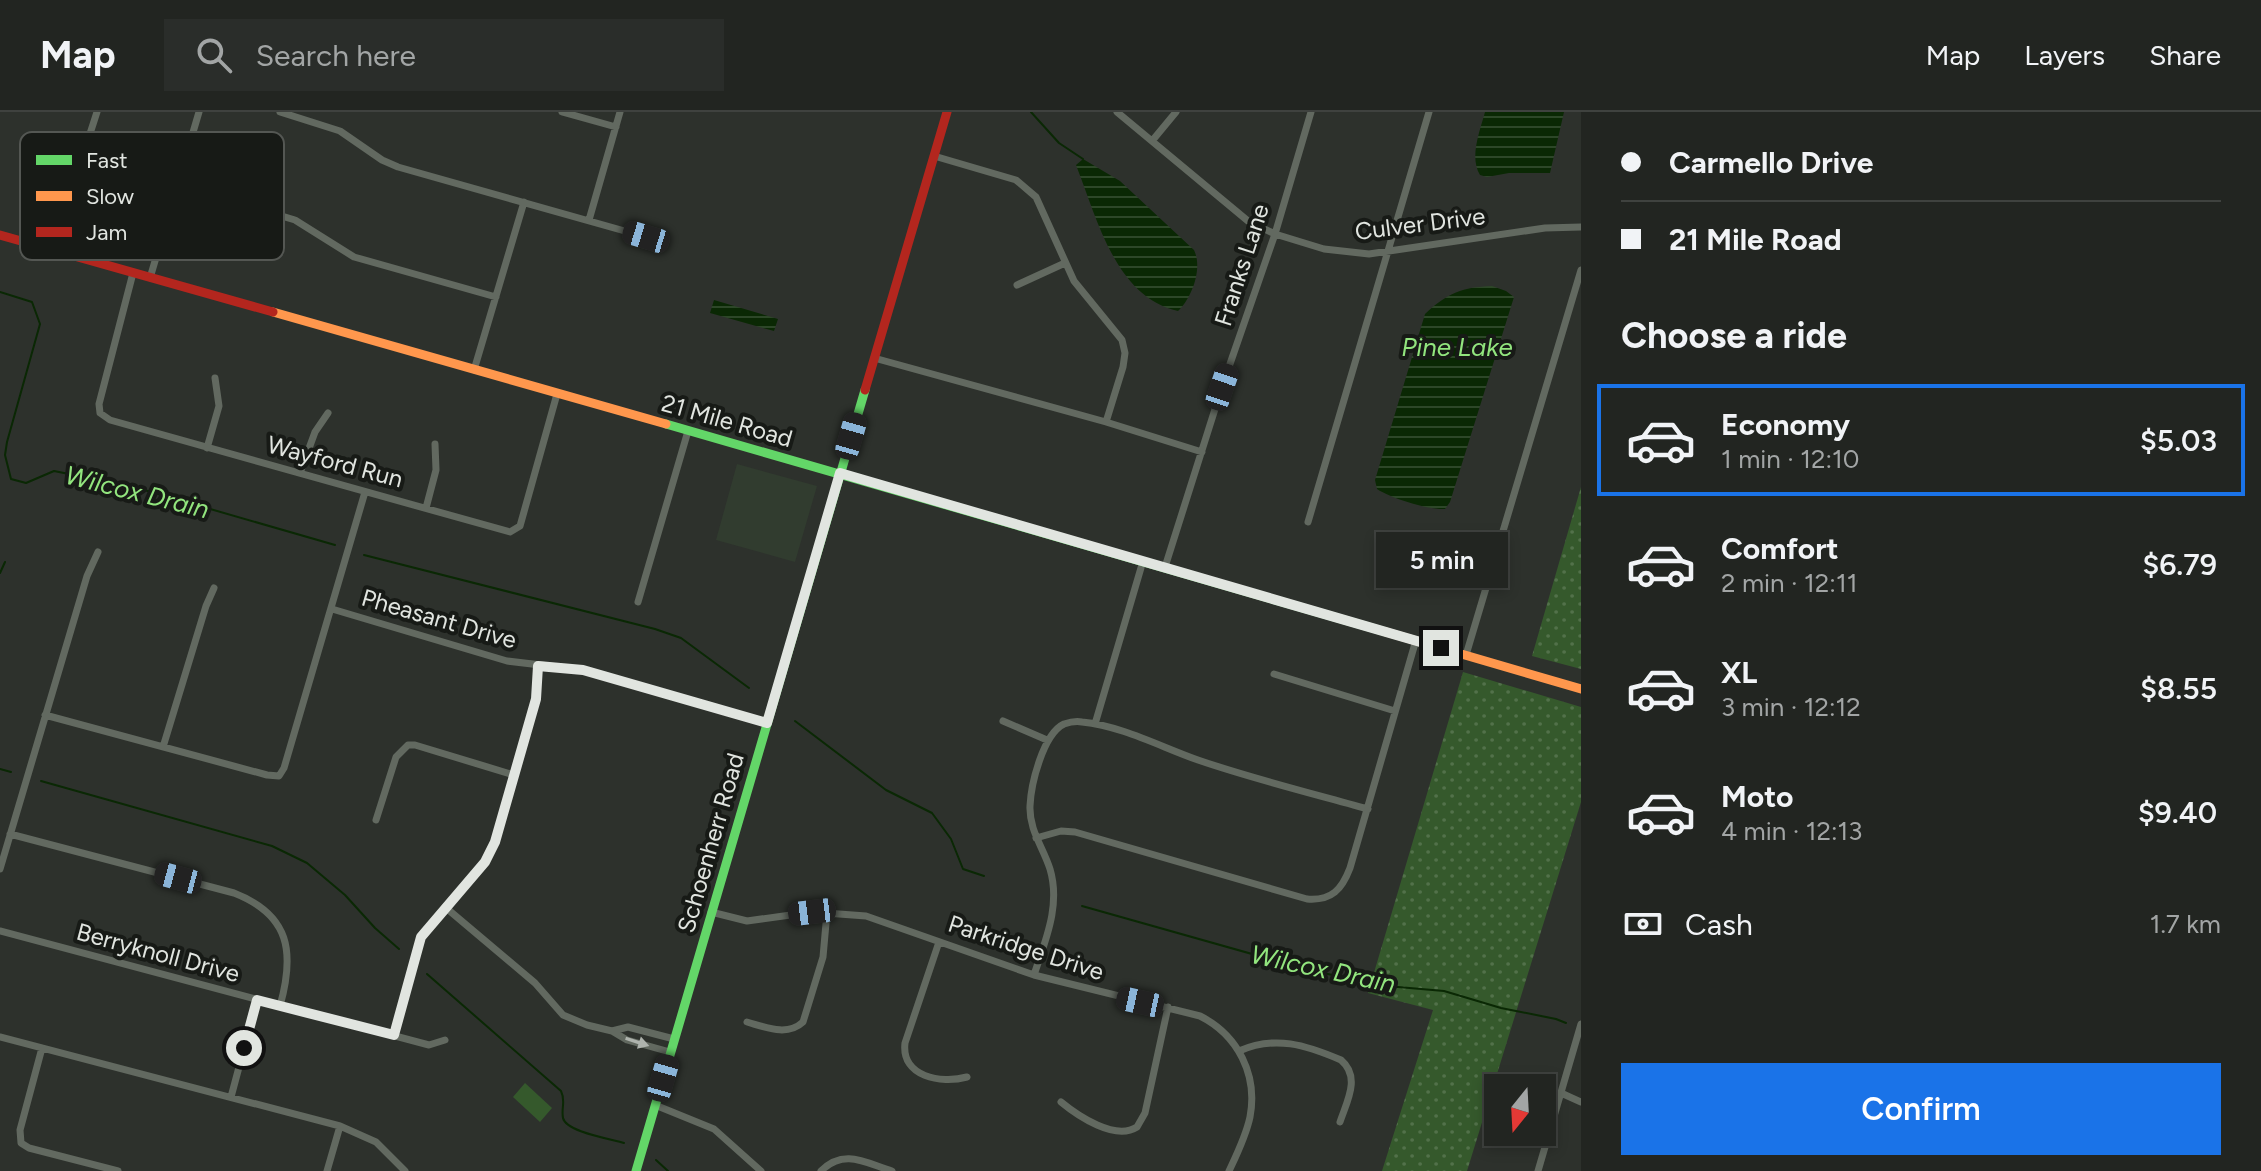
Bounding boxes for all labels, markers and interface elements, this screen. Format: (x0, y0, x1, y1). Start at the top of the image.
search box (164, 19, 724, 91)
text: Map (40, 32, 116, 78)
icon: search (192, 33, 236, 77)
text: Search here (256, 37, 416, 74)
text: Map (1926, 38, 1980, 72)
text: Layers (2024, 38, 2105, 72)
text: Share (2149, 38, 2221, 72)
legend (20, 132, 284, 260)
text: Carmello Drive (1669, 144, 1873, 181)
text: Fast (86, 147, 128, 174)
text: Slow (86, 183, 135, 210)
street label: Franks Lane (1208, 200, 1275, 329)
street label: Culver Drive (1353, 201, 1487, 246)
text: Jam (86, 219, 127, 246)
car (620, 219, 672, 255)
text: 21 Mile Road (1669, 221, 1842, 258)
text: Choose a ride (1621, 314, 1847, 357)
water label: Pine Lake (1401, 331, 1513, 363)
car (1203, 360, 1241, 414)
street label: 21 Mile Road (658, 388, 796, 453)
icon: car (1625, 404, 1697, 476)
text: Economy (1721, 406, 1850, 443)
car (833, 410, 869, 462)
text: $5.03 (2140, 422, 2217, 459)
street label: Wayford Run (264, 429, 406, 494)
text: 1 min · 12:10 (1721, 443, 1860, 475)
water label: Wilcox Drain (62, 459, 212, 525)
icon: car (1625, 528, 1697, 600)
text: Comfort (1721, 530, 1839, 567)
callout: 5 min (1375, 532, 1507, 588)
text: 5 min (1410, 544, 1474, 576)
text: $6.79 (2142, 546, 2217, 583)
text: 2 min · 12:11 (1721, 567, 1857, 599)
street label: Pheasant Drive (358, 583, 520, 655)
route end (1423, 630, 1459, 666)
icon: car (1625, 652, 1697, 724)
text: XL (1721, 654, 1757, 691)
text: $8.55 (2140, 670, 2217, 707)
text: 3 min · 12:12 (1721, 691, 1861, 723)
street label: Schoenherr Road (671, 750, 750, 936)
icon: car (1625, 776, 1697, 848)
text: Moto (1721, 778, 1793, 815)
text: $9.40 (2138, 794, 2217, 831)
text: 4 min · 12:13 (1721, 815, 1862, 847)
car (152, 860, 204, 896)
car (787, 897, 837, 927)
icon: cash (1621, 902, 1665, 946)
text: Cash (1685, 906, 1753, 943)
text: 1.7 km (2150, 908, 2221, 940)
street label: Parkridge Drive (945, 909, 1108, 986)
street label: Berryknoll Drive (73, 917, 243, 988)
water label: Wilcox Drain (1248, 938, 1398, 1000)
car (1114, 985, 1166, 1019)
route start (226, 1030, 262, 1066)
one-way arrow (625, 1036, 649, 1049)
car (645, 1052, 681, 1104)
button: Confirm (1621, 1063, 2221, 1155)
north arrow (1484, 1074, 1556, 1146)
map controls (1484, 1074, 1556, 1146)

